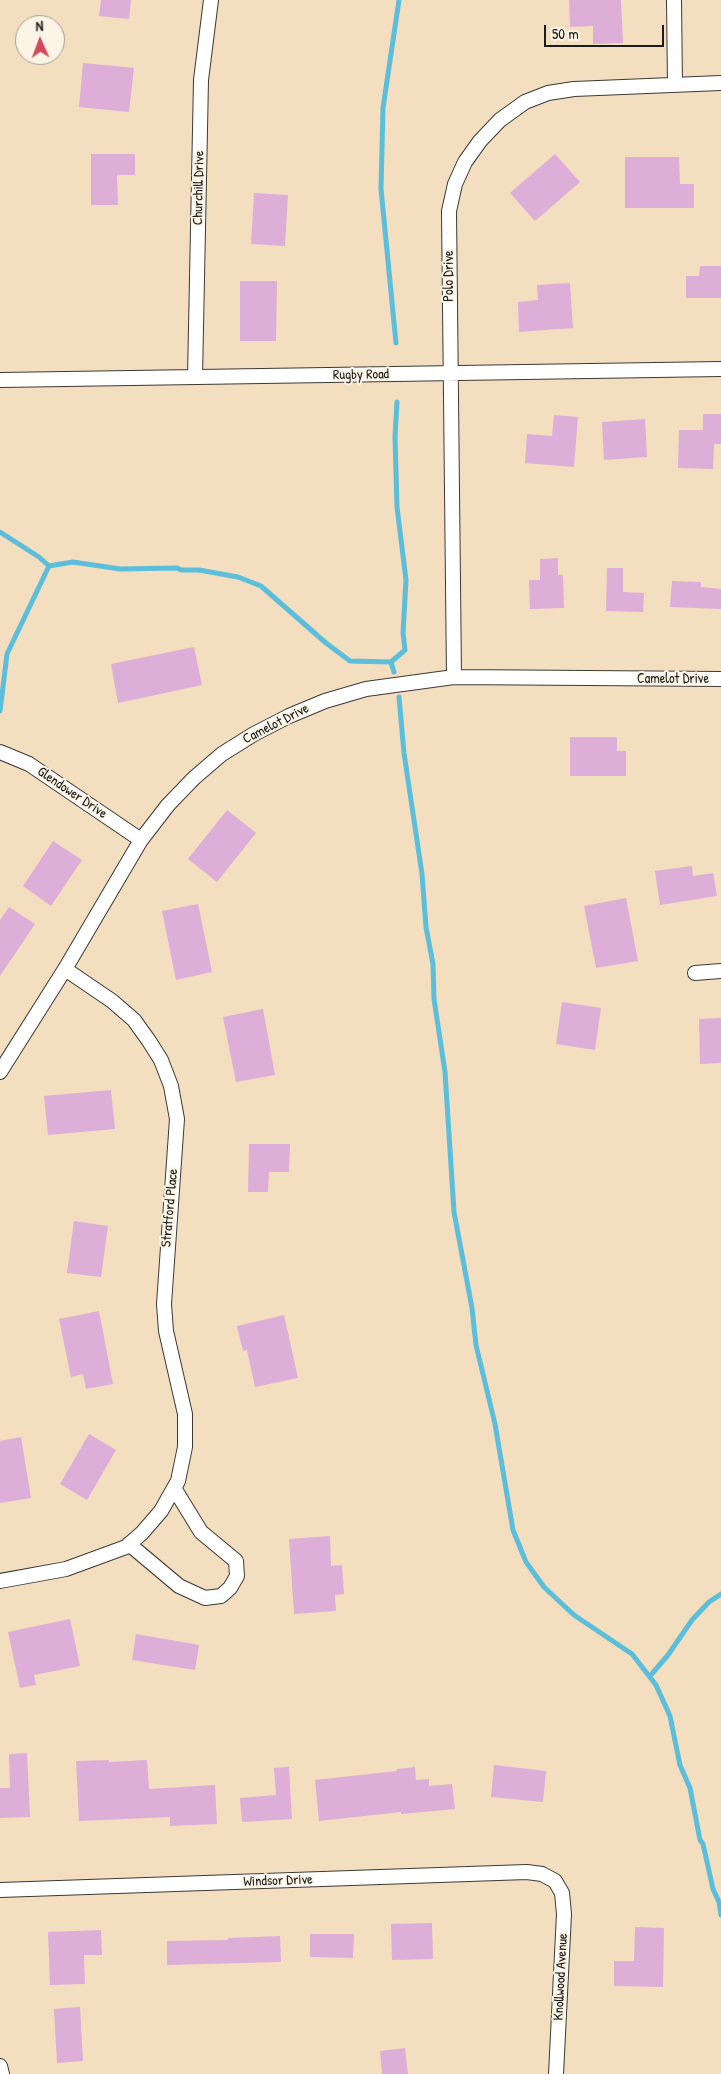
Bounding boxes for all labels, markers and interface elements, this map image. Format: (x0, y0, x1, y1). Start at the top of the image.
north arrow (15, 15, 65, 65)
scale bar (546, 15, 666, 47)
text: N (35, 16, 44, 35)
text: 50 m (552, 23, 579, 44)
street label: Churchill Drive (190, 151, 208, 225)
street label: Polo Drive (441, 250, 457, 302)
street label: Rugby Road (333, 366, 389, 384)
street label: Camelot Drive (637, 671, 709, 687)
street label: Camelot Drive (240, 700, 312, 748)
street label: Glendower Drive (34, 764, 110, 822)
street label: Stratford Place (158, 1168, 182, 1248)
street label: Windsor Drive (243, 1871, 313, 1891)
street label: Knollwood Avenue (550, 1933, 572, 2021)

